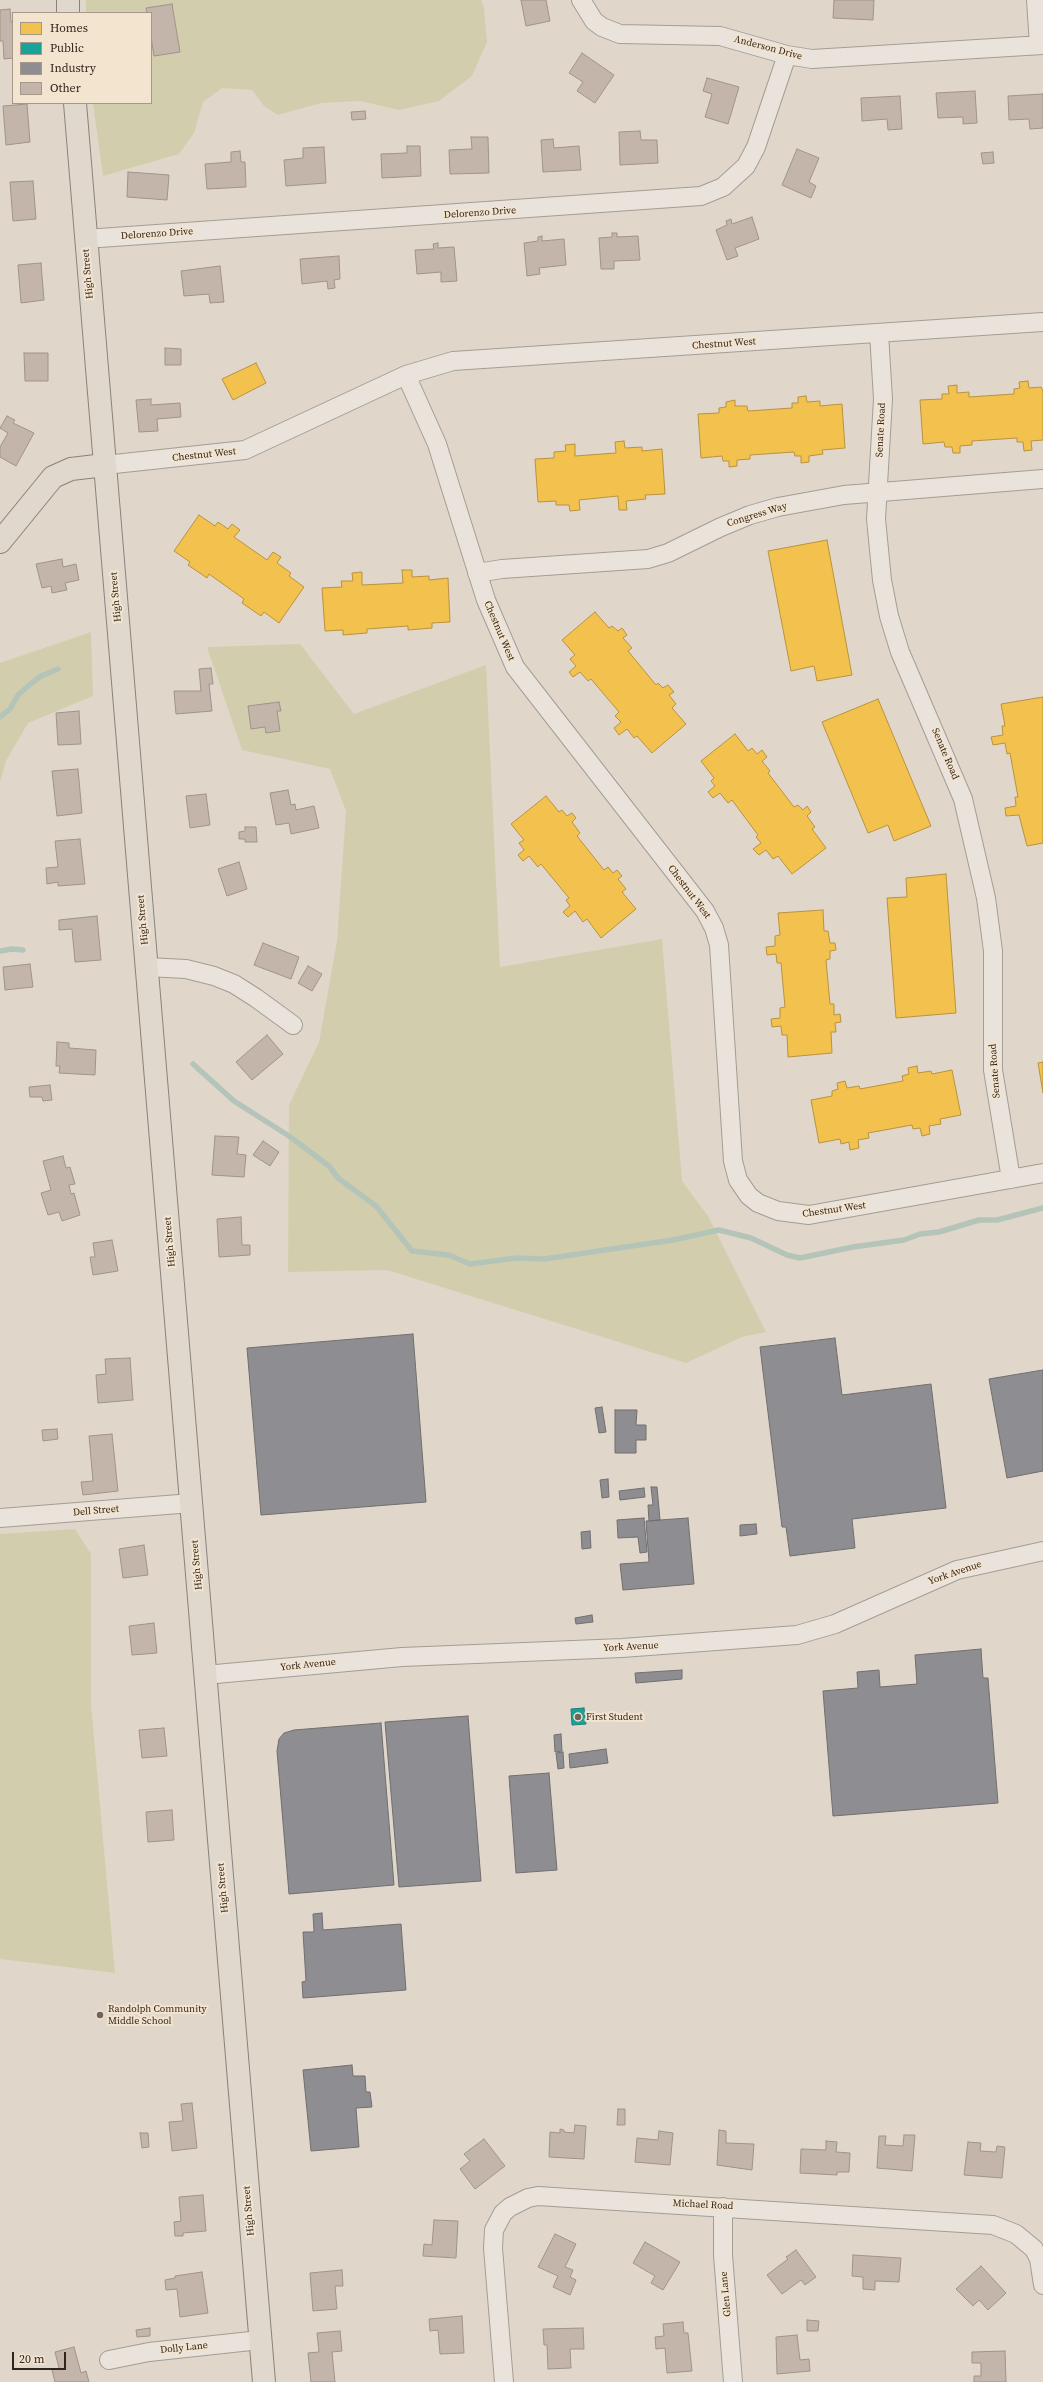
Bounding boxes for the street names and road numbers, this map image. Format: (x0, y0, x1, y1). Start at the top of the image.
street label: Anderson Drive (733, 33, 803, 63)
street label: Delorenzo Drive (443, 204, 517, 222)
street label: Delorenzo Drive (120, 225, 194, 243)
street label: High Street (80, 249, 96, 299)
street label: Chestnut West (692, 336, 756, 352)
street label: Senate Road (874, 402, 888, 458)
street label: Chestnut West (172, 446, 236, 464)
street label: Congress Way (725, 500, 789, 530)
street label: High Street (108, 572, 124, 622)
street label: Chestnut West (481, 599, 517, 663)
street label: Senate Road (929, 726, 961, 782)
street label: Chestnut West (665, 863, 713, 921)
street label: High Street (135, 895, 151, 945)
street label: Senate Road (987, 1043, 1003, 1099)
street label: Chestnut West (801, 1200, 867, 1220)
street label: High Street (162, 1217, 178, 1267)
street label: Dell Street (72, 1503, 120, 1519)
street label: High Street (189, 1540, 205, 1590)
street label: York Avenue (927, 1558, 983, 1588)
street label: York Avenue (603, 1640, 659, 1654)
street label: York Avenue (280, 1656, 336, 1674)
street label: High Street (215, 1863, 231, 1913)
street label: High Street (241, 2186, 257, 2236)
street label: Michael Road (672, 2197, 734, 2213)
street label: Glen Lane (718, 2271, 734, 2317)
street label: Dolly Lane (160, 2340, 208, 2356)

